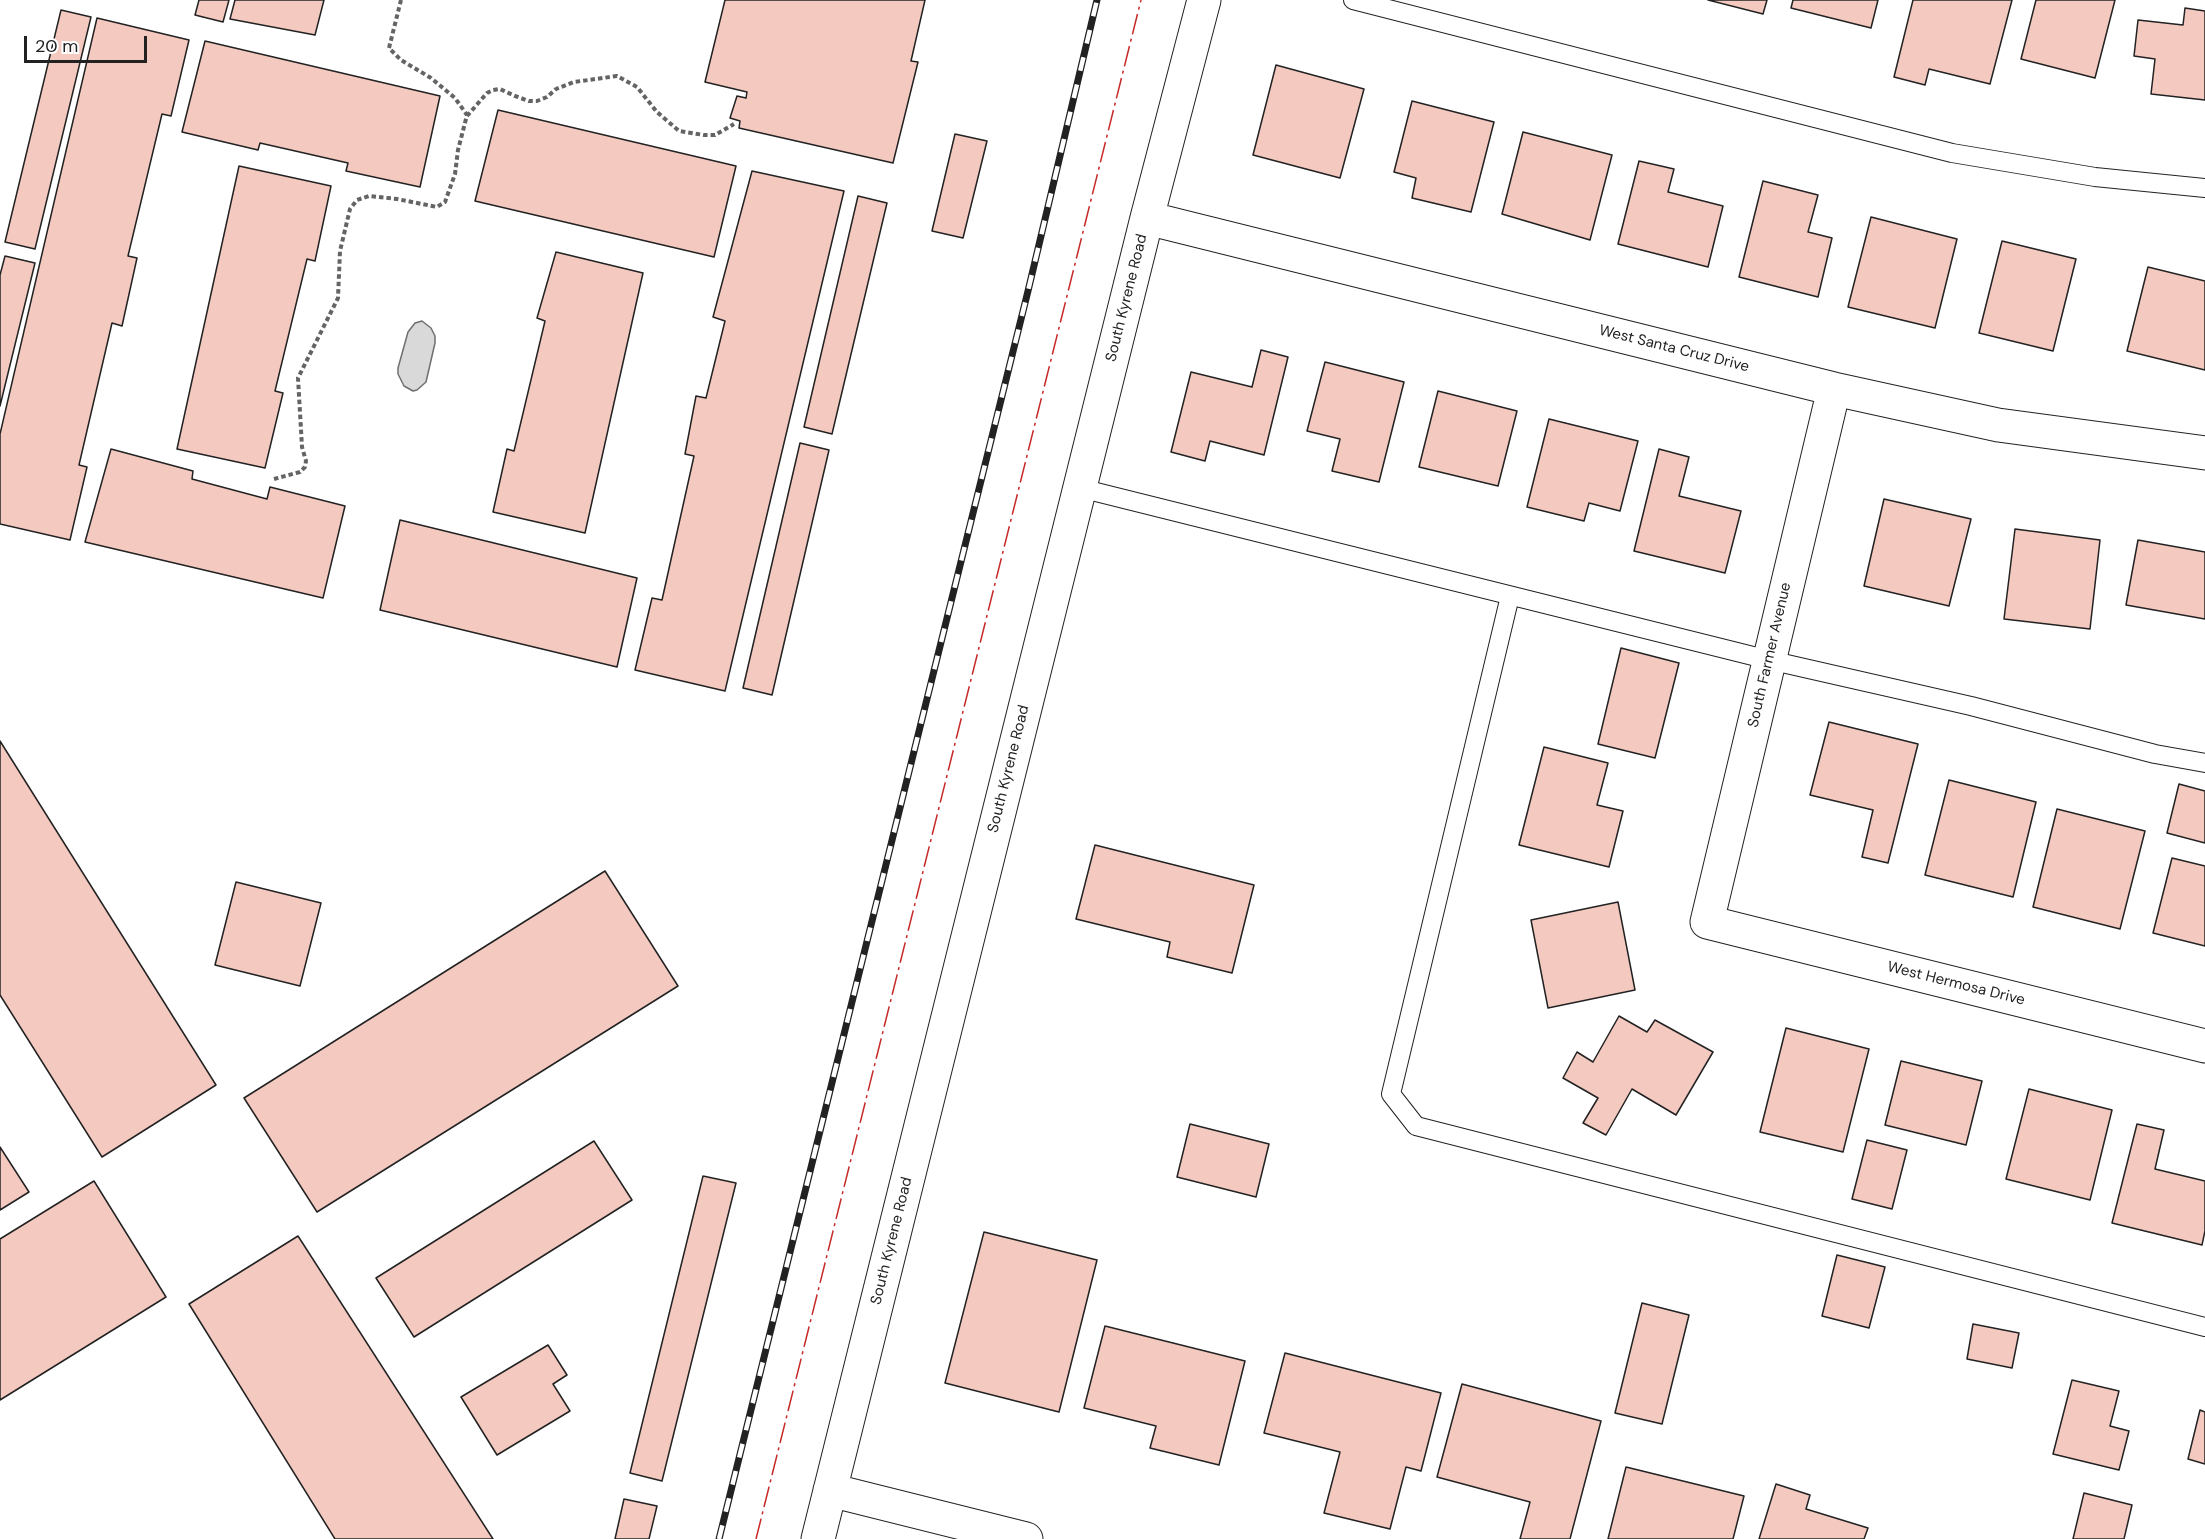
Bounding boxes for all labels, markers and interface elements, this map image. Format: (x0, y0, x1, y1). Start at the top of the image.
scale bar (27, 24, 150, 62)
text: 20 m (35, 34, 78, 58)
street label: South Kyrene Road (1102, 232, 1152, 364)
street label: West Santa Cruz Drive (1597, 322, 1751, 376)
street label: South Farmer Avenue (1745, 581, 1795, 729)
street label: South Kyrene Road (984, 703, 1034, 835)
street label: West Hermosa Drive (1885, 958, 2027, 1010)
street label: South Kyrene Road (867, 1175, 917, 1307)

